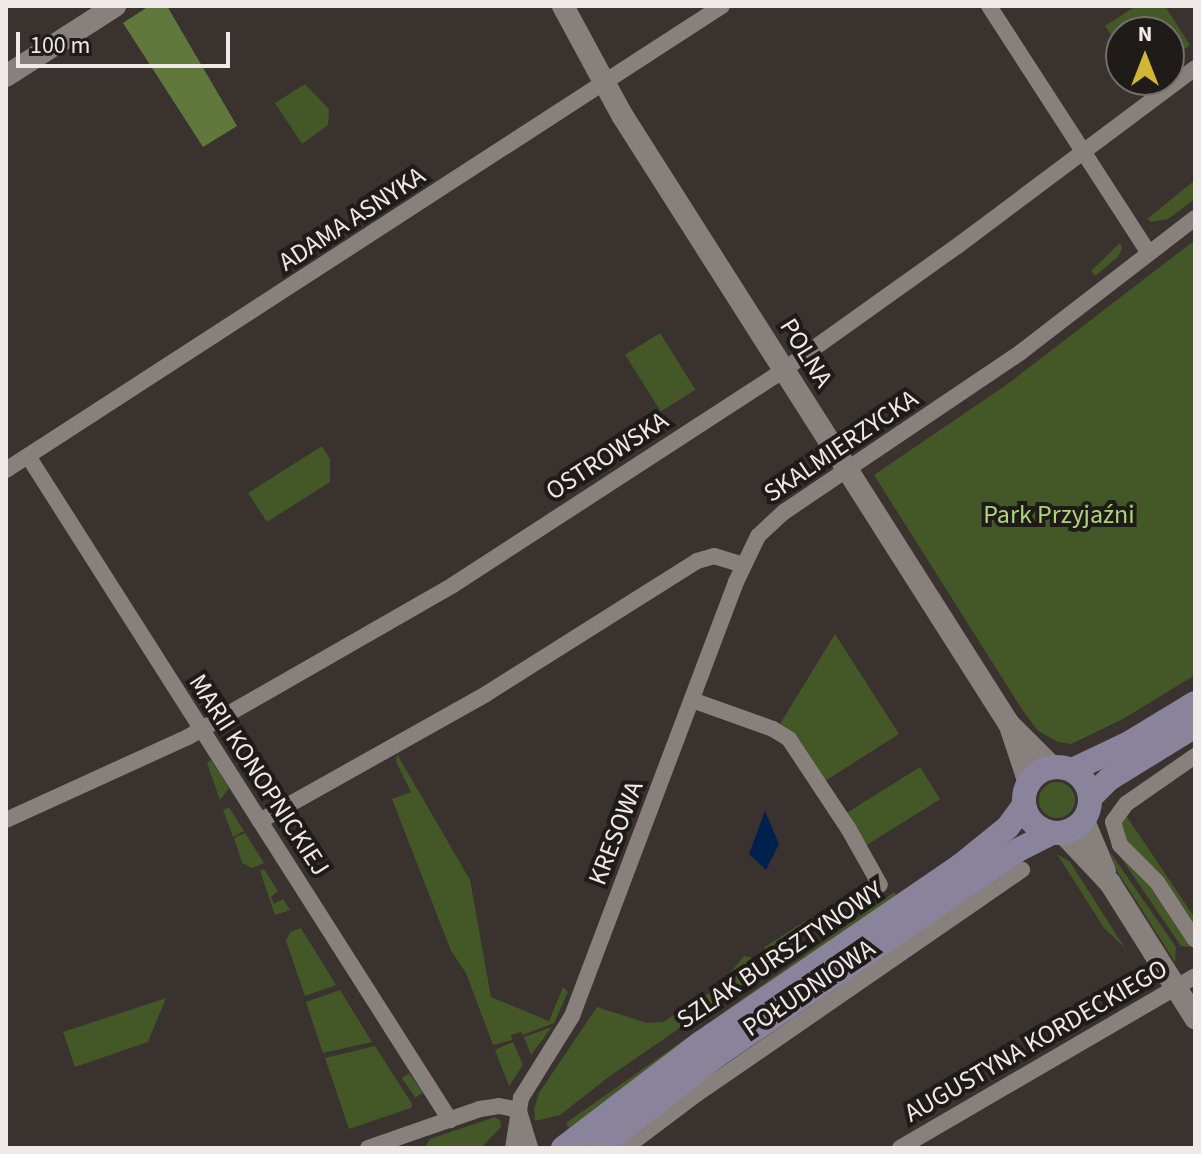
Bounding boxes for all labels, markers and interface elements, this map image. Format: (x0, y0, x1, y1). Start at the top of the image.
scale bar (20, 16, 234, 66)
north arrow (1105, 16, 1185, 96)
text: N (1138, 18, 1152, 50)
text: 100 m (30, 28, 90, 63)
street label: ADAMA ASNYKA (273, 160, 431, 278)
street label: POLNA (773, 313, 839, 393)
street label: SKALMIERZYCKA (758, 383, 924, 509)
street label: OSTROWSKA (540, 405, 674, 507)
park label: Park Przyjaźni (983, 499, 1135, 531)
street label: MARII KONOPNICKIEJ (182, 668, 336, 882)
street label: KRESOWA (582, 776, 650, 890)
street label: SZLAK BURSZTYNOWY (671, 874, 889, 1036)
street label: POŁUDNIOWA (737, 932, 881, 1044)
street label: AUGUSTYNA KORDECKIEGO (899, 953, 1173, 1129)

